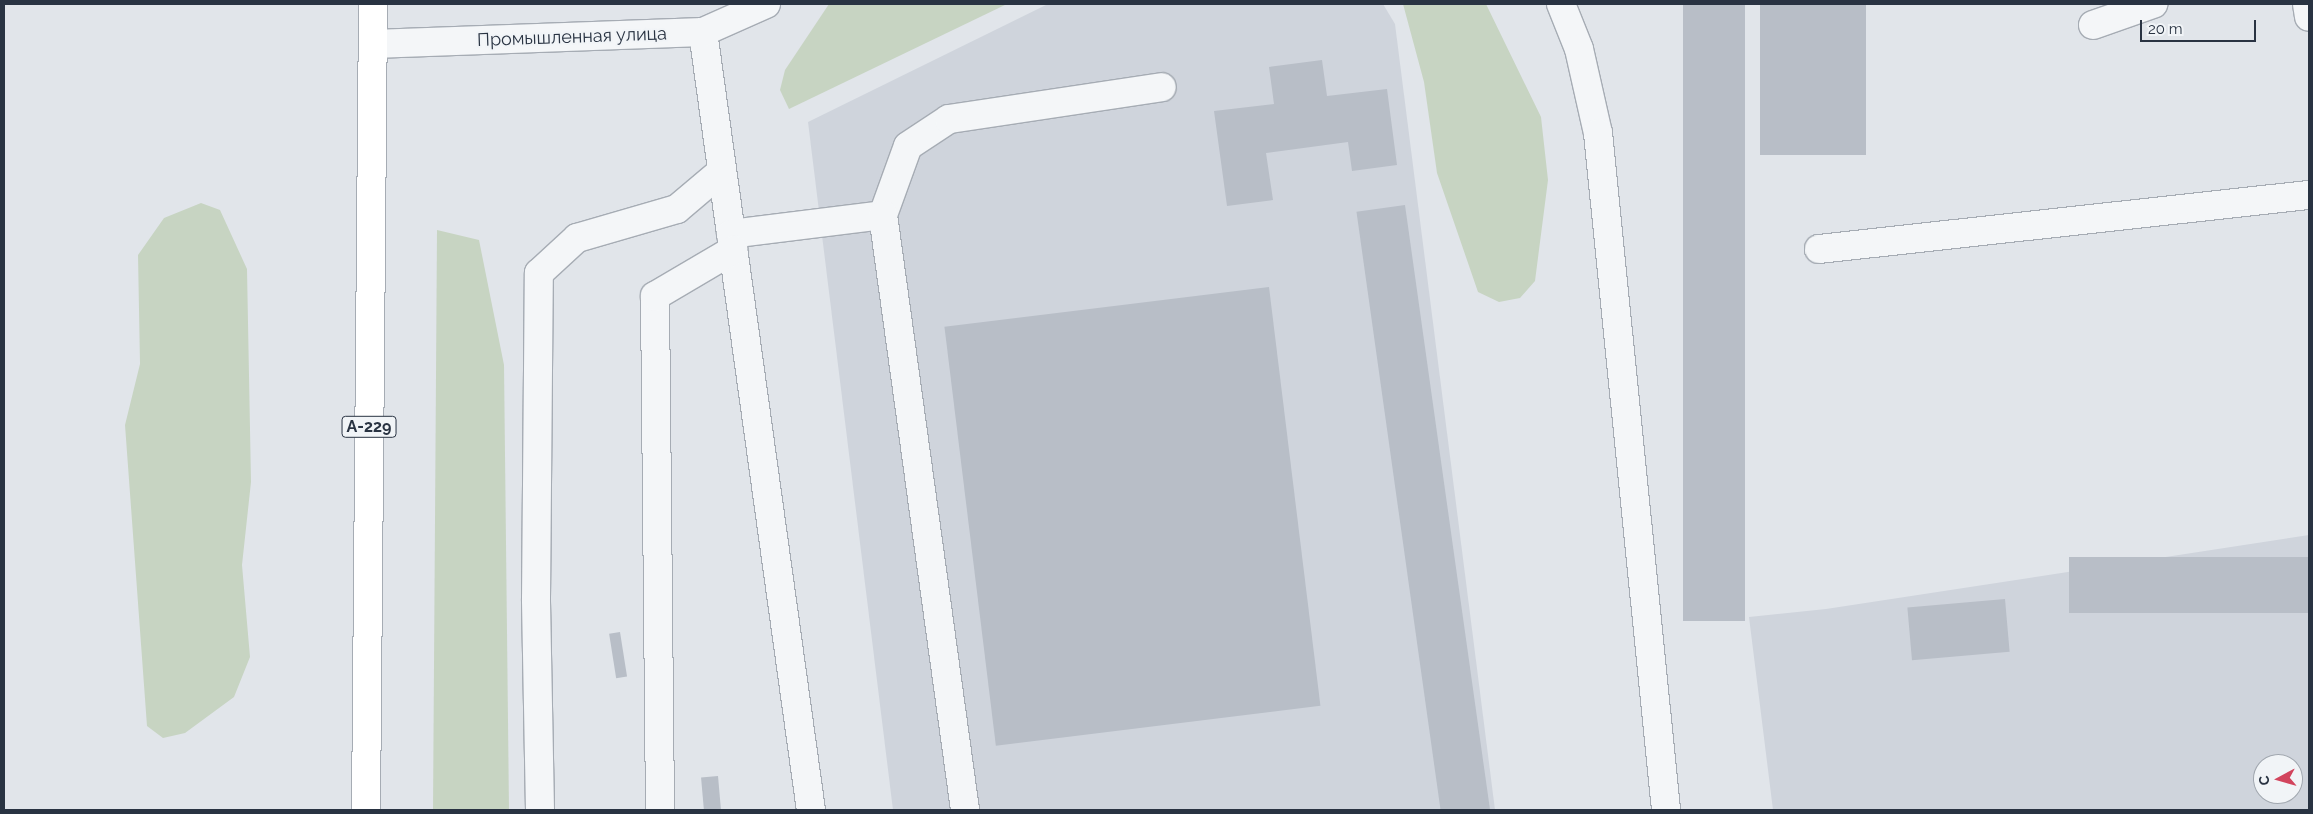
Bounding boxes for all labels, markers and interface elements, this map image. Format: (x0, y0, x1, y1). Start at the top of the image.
scale bar (2143, 10, 2259, 42)
text: 20 m (2148, 20, 2183, 38)
street label: Промышленная улица (477, 23, 667, 51)
road number: А-229 (342, 414, 396, 441)
north arrow (2253, 754, 2303, 804)
text: С (2256, 775, 2273, 786)

